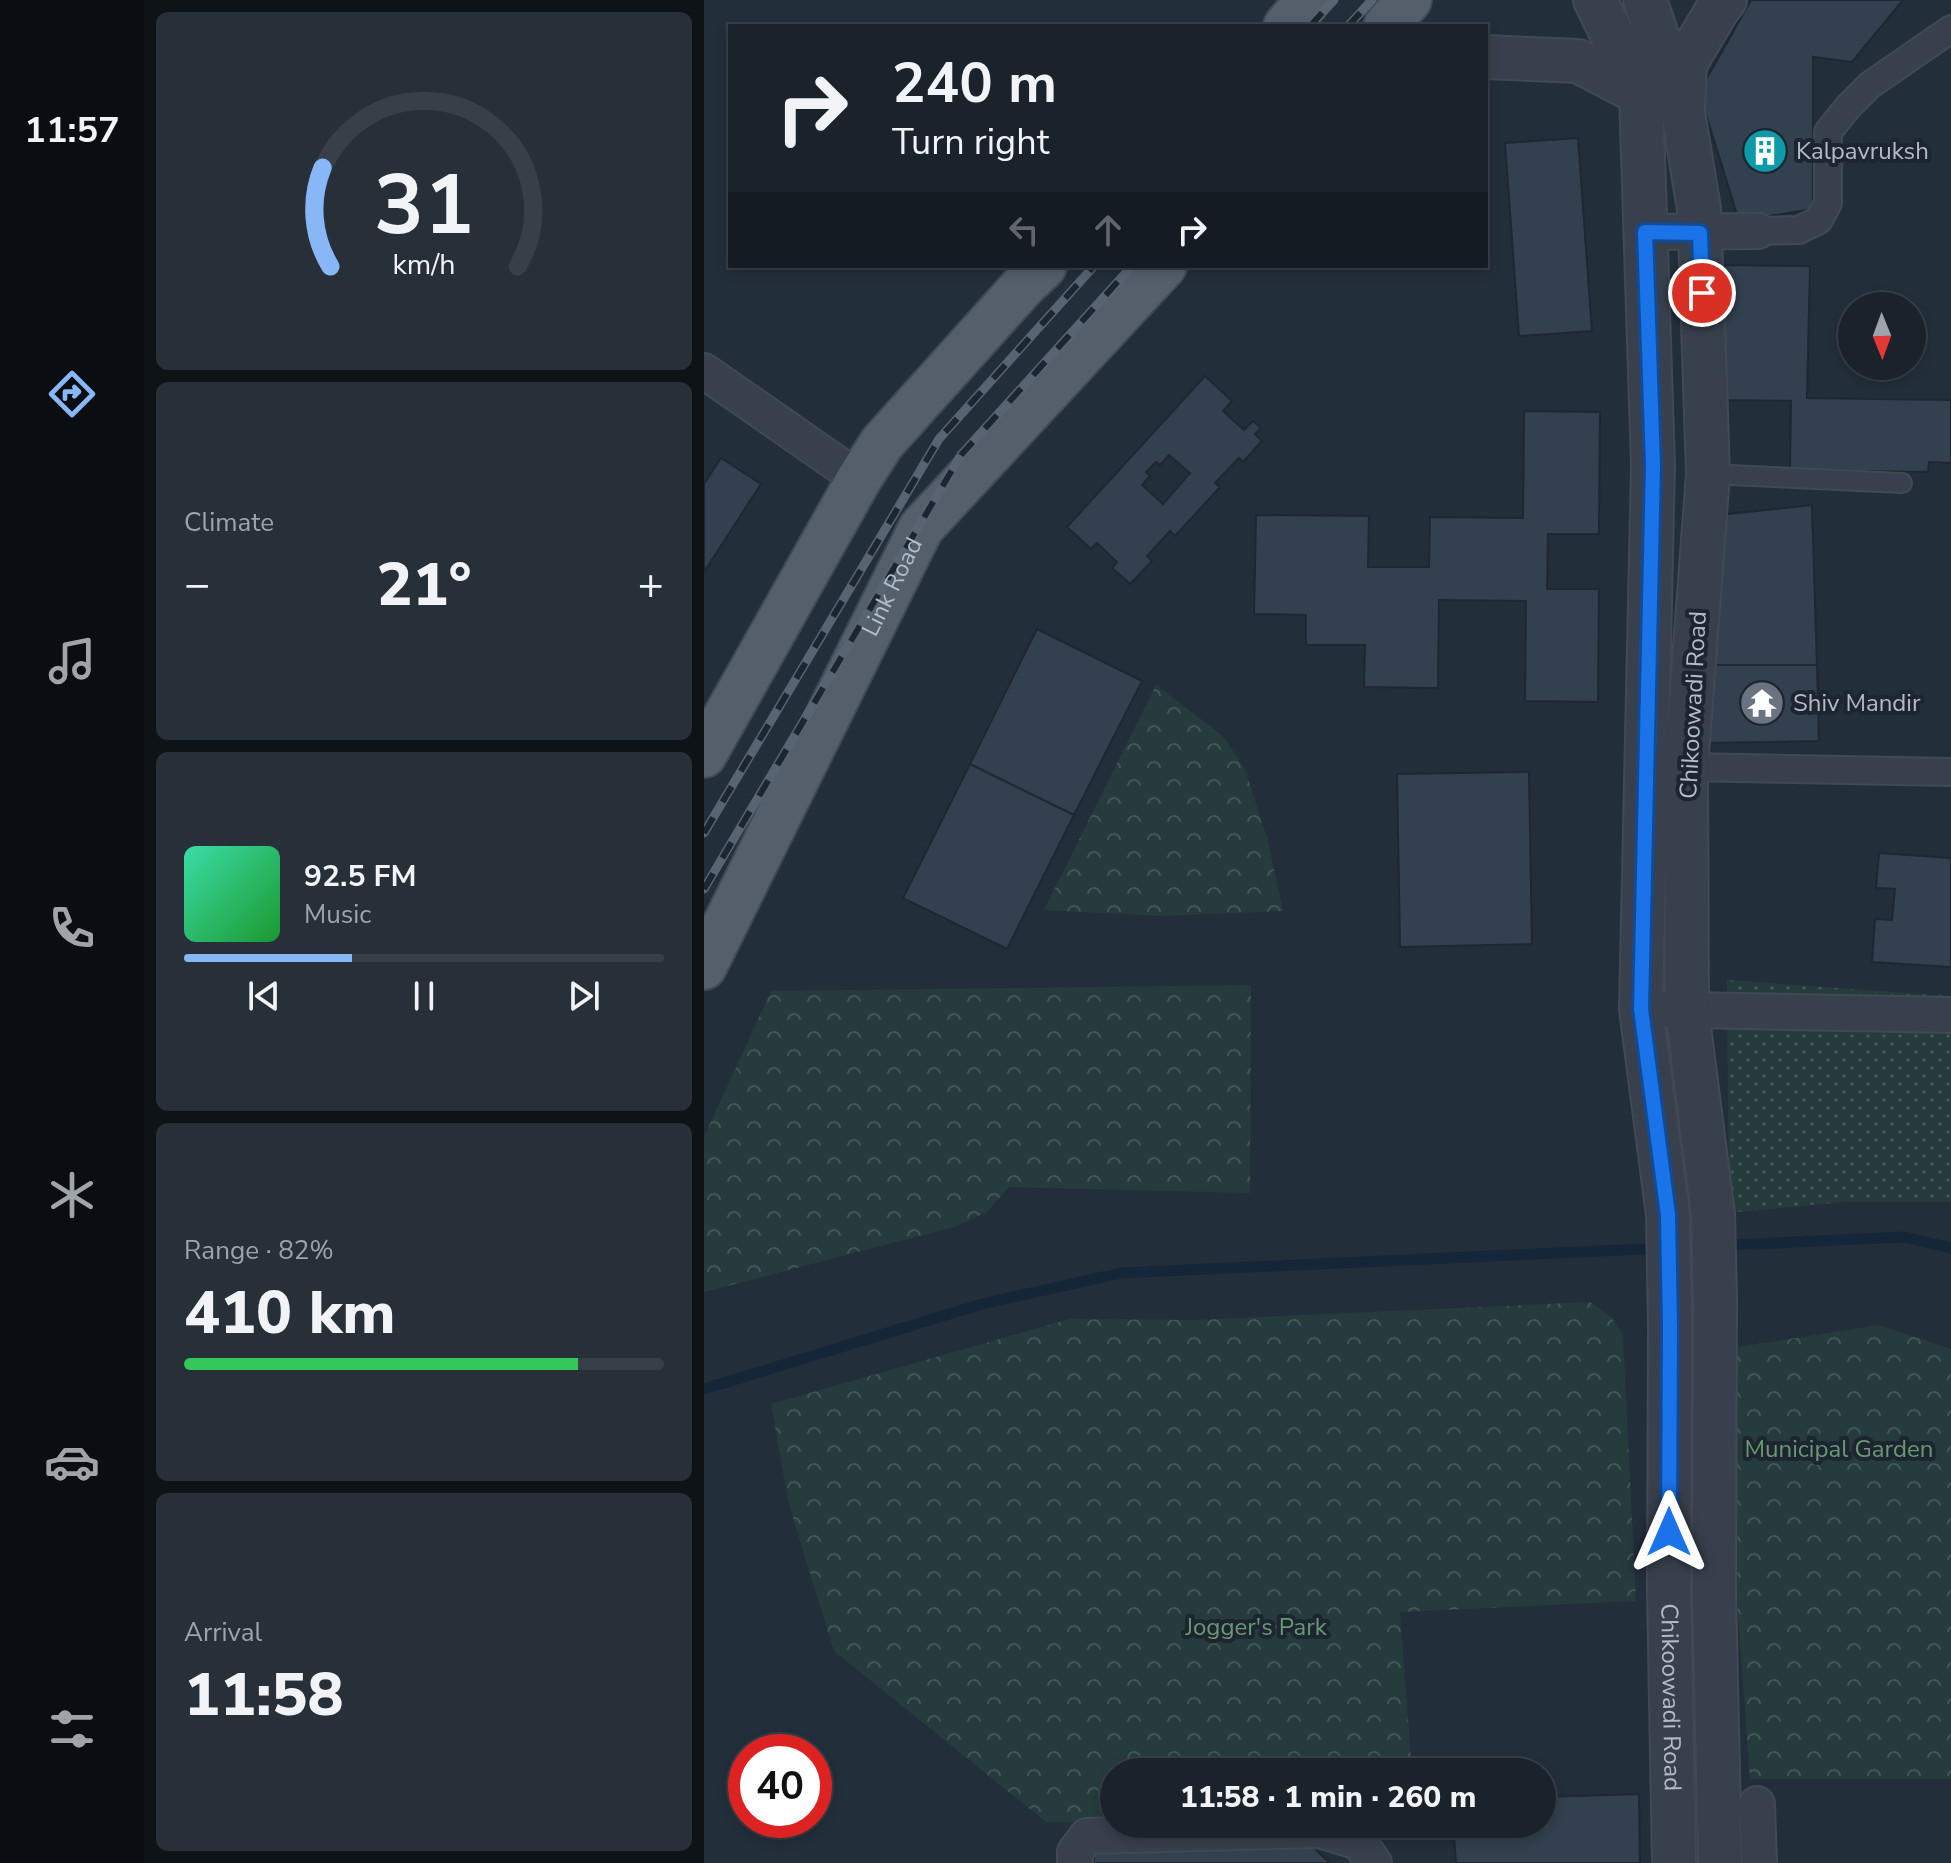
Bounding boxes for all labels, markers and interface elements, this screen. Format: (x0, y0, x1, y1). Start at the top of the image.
text: 240 m (892, 45, 1057, 122)
icon: right (760, 56, 864, 160)
text: 11:57 (24, 106, 120, 155)
text: Turn right (892, 118, 1049, 167)
building icon: Kalpavruksh (1741, 127, 1789, 175)
place label: Kalpavruksh (1796, 135, 1929, 167)
text: 31 (374, 149, 474, 262)
icon: left (1002, 208, 1046, 252)
icon: ahead (1086, 208, 1130, 252)
icon: right (1170, 208, 1214, 252)
text: km/h (393, 245, 455, 284)
pin (1668, 259, 1736, 327)
icon: arrive (1680, 271, 1724, 315)
north arrow (1838, 292, 1926, 380)
map controls (1838, 292, 1926, 380)
icon: directions (44, 366, 100, 422)
text: Climate (184, 505, 274, 540)
street label: Link Road (854, 532, 930, 642)
text: 21° (376, 544, 472, 626)
text: − (184, 555, 210, 615)
text: + (638, 555, 664, 615)
street label: Chikoowadi Road (1672, 610, 1714, 800)
icon: music (44, 633, 100, 689)
temple icon: Shiv Mandir (1738, 679, 1786, 727)
place label: Shiv Mandir (1793, 687, 1921, 719)
text: 92.5 FM (304, 856, 416, 897)
text: Music (304, 897, 371, 932)
icon: phone (44, 900, 100, 956)
icon: previous (242, 974, 286, 1018)
icon: pause (402, 974, 446, 1018)
icon: next (562, 974, 606, 1018)
icon: climate (44, 1167, 100, 1223)
text: Range · 82% (184, 1233, 334, 1268)
text: 410 km (184, 1272, 396, 1354)
park label: Municipal Garden (1745, 1433, 1933, 1465)
icon: car (44, 1434, 100, 1490)
position arrow (1627, 1490, 1711, 1574)
street label: Chikoowadi Road (1653, 1603, 1689, 1791)
park label: Jogger's Park (1184, 1611, 1328, 1643)
text: Arrival (184, 1615, 262, 1650)
text: 11:58 (184, 1654, 344, 1736)
icon: filters (44, 1701, 100, 1757)
speed limit sign: 40 (728, 1734, 832, 1838)
text: 11:58 · 1 min · 260 m (1180, 1777, 1476, 1818)

